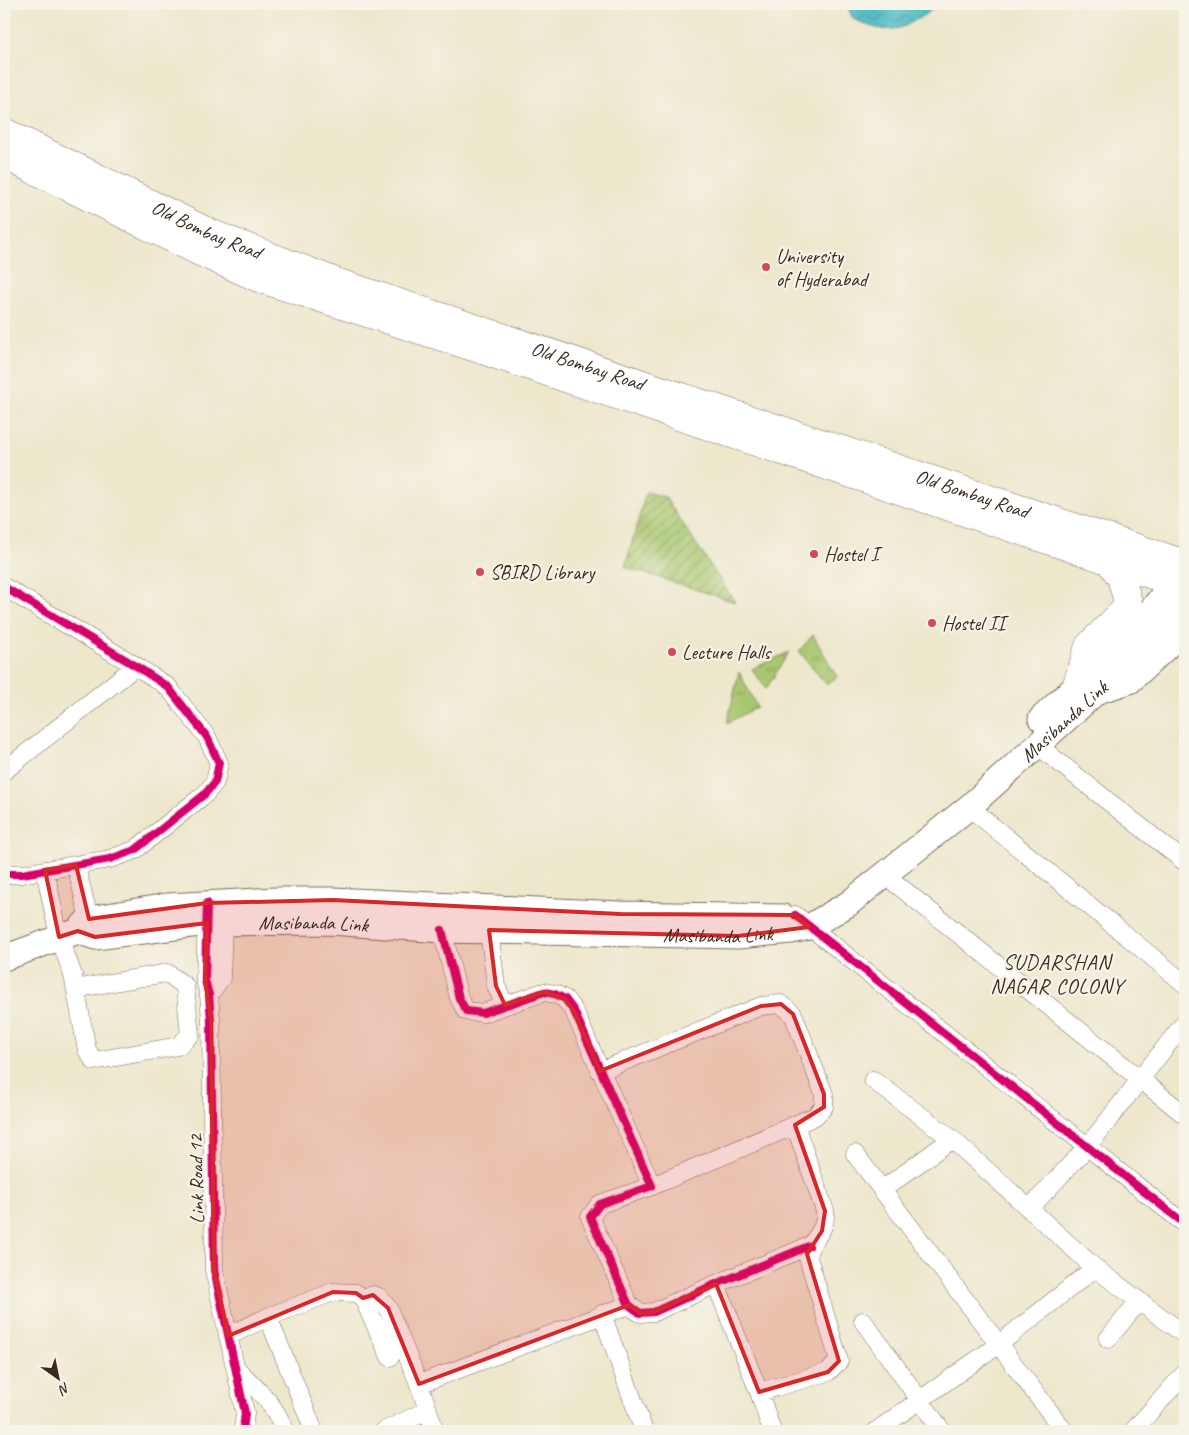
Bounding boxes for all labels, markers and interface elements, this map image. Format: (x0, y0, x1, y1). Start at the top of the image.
street label: Old Bombay Road (147, 194, 268, 266)
place label: University of Hyderabad (776, 244, 870, 292)
marker: University of Hyderabad (760, 261, 772, 273)
street label: Old Bombay Road (528, 336, 650, 398)
street label: Old Bombay Road (912, 463, 1035, 525)
place label: Hostel I (824, 542, 883, 567)
marker: Hostel I (808, 548, 820, 560)
place label: SBIRD Library (490, 560, 596, 585)
marker: SBIRD Library (474, 566, 486, 578)
place label: Hostel II (942, 611, 1009, 636)
marker: Hostel II (926, 617, 938, 629)
place label: Lecture Halls (682, 640, 772, 665)
marker: Lecture Halls (666, 646, 678, 658)
street label: Masibanda Link (1015, 674, 1114, 768)
street label: Masibanda Link (258, 910, 371, 938)
street label: Masibanda Link (663, 921, 776, 949)
district label: SUDARSHAN NAGAR COLONY (990, 949, 1127, 999)
street label: Link Road 12 (183, 1132, 210, 1224)
north arrow (32, 1352, 82, 1402)
text: N (55, 1379, 73, 1399)

